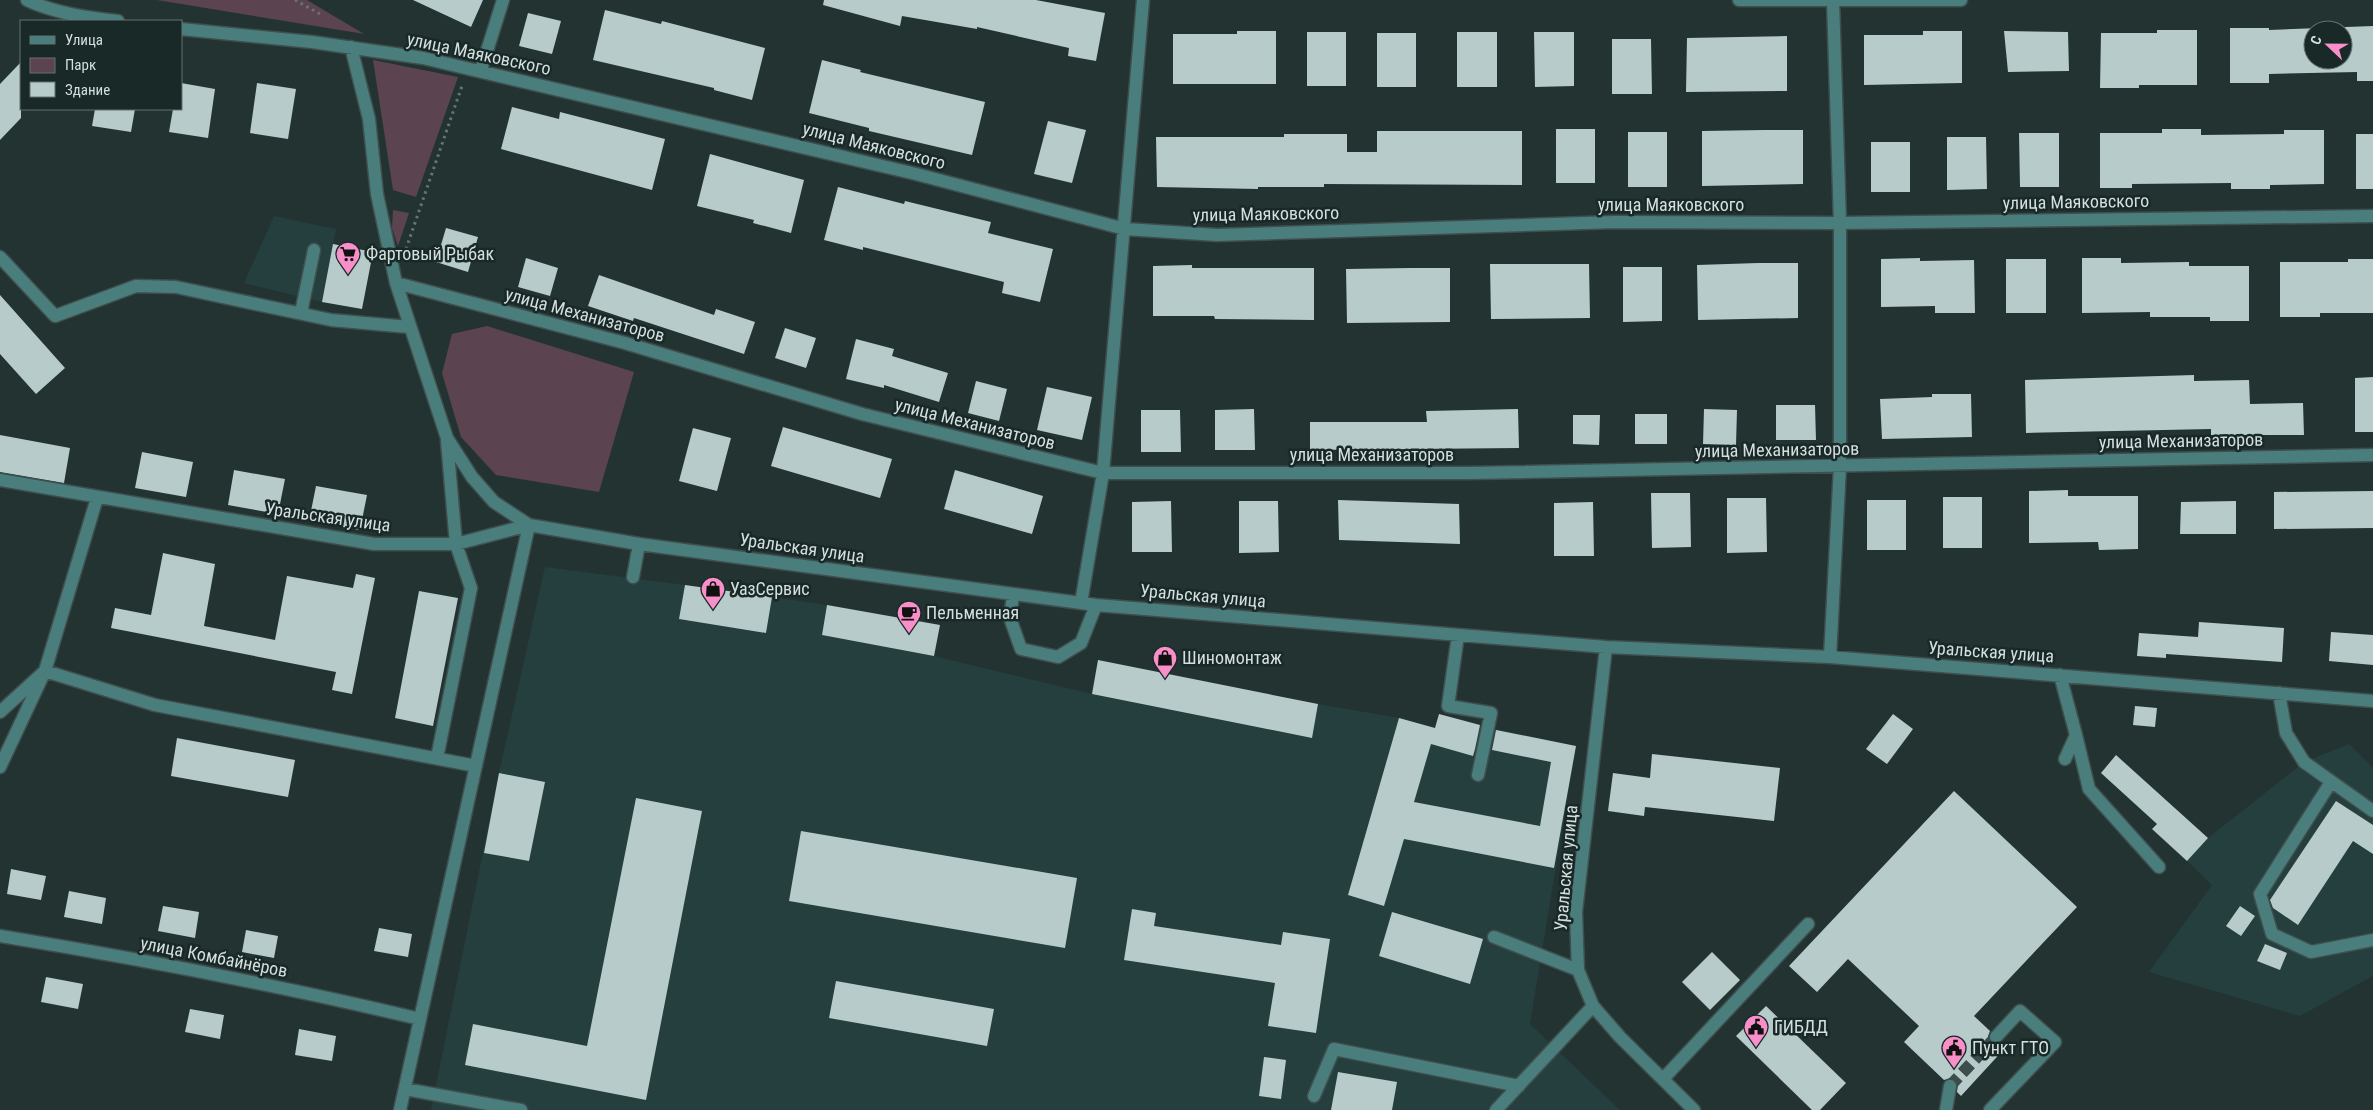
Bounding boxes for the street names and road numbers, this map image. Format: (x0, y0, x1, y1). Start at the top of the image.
street label: улица Маяковского (405, 28, 553, 79)
street label: улица Маяковского (800, 118, 948, 173)
street label: улица Маяковского (2003, 190, 2149, 213)
street label: улица Маяковского (1598, 194, 1744, 215)
street label: улица Маяковского (1193, 202, 1339, 225)
street label: улица Механизаторов (503, 283, 667, 346)
street label: улица Механизаторов (893, 393, 1057, 454)
street label: улица Механизаторов (2099, 429, 2263, 452)
street label: улица Механизаторов (1695, 438, 1859, 461)
street label: улица Механизаторов (1290, 444, 1454, 465)
street label: Уральская улица (264, 497, 392, 536)
street label: Уральская улица (738, 528, 866, 567)
street label: Уральская улица (1139, 580, 1267, 611)
street label: Уральская улица (1927, 637, 2055, 666)
street label: Уральская улица (1550, 804, 1581, 932)
street label: улица Комбайнёров (139, 932, 289, 981)

